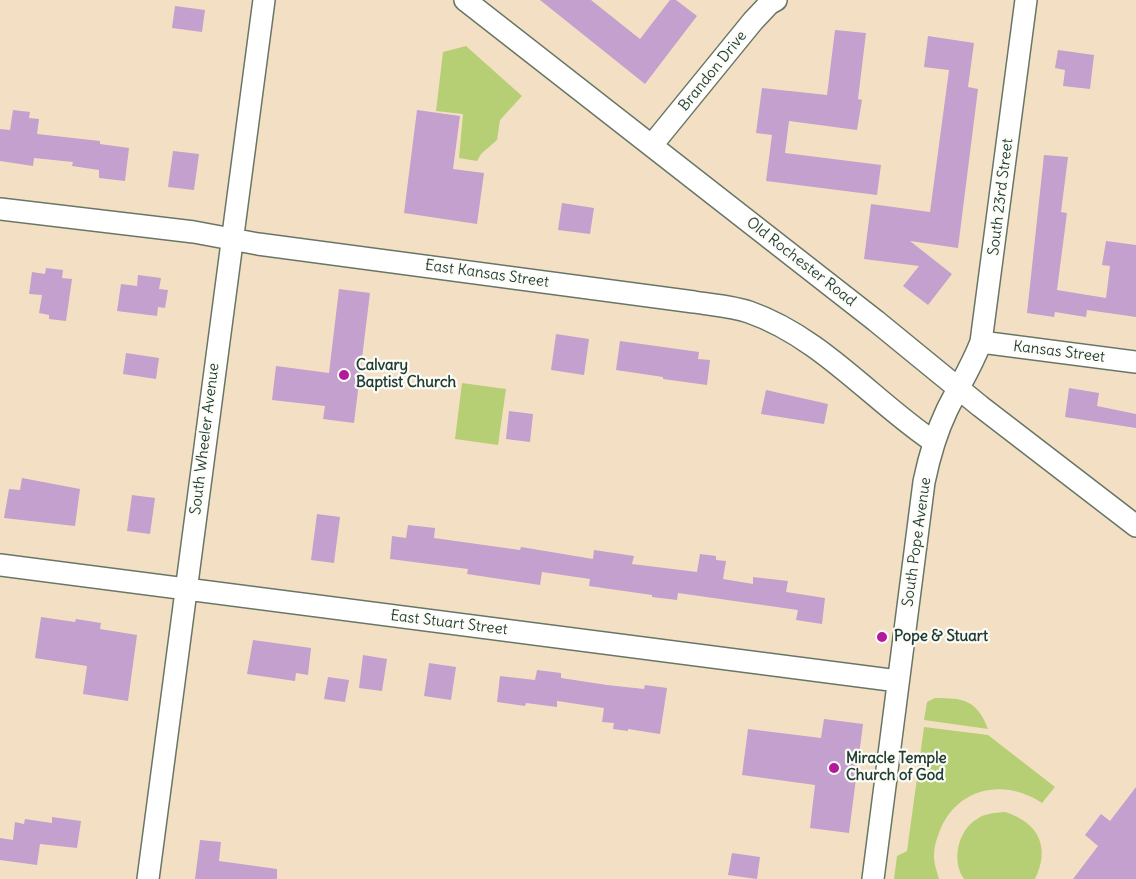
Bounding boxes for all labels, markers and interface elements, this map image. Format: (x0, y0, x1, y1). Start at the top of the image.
street label: Brandon Drive (675, 27, 751, 115)
street label: South 23rd Street (985, 137, 1017, 257)
street label: Old Rochester Road (743, 214, 859, 310)
street label: East Kansas Street (424, 256, 550, 292)
street label: Kansas Street (1012, 337, 1106, 367)
place label: Calvary Baptist Church (356, 357, 456, 392)
street label: South Wheeler Avenue (187, 362, 223, 516)
marker: Calvary Baptist Church (337, 368, 351, 382)
street label: South Pope Avenue (899, 476, 935, 608)
street label: East Stuart Street (389, 607, 509, 639)
place label: Pope & Stuart (894, 628, 988, 646)
marker: Pope & Stuart (875, 630, 889, 644)
place label: Miracle Temple Church of God (846, 750, 947, 785)
marker: Miracle Temple Church of God (827, 761, 841, 775)

